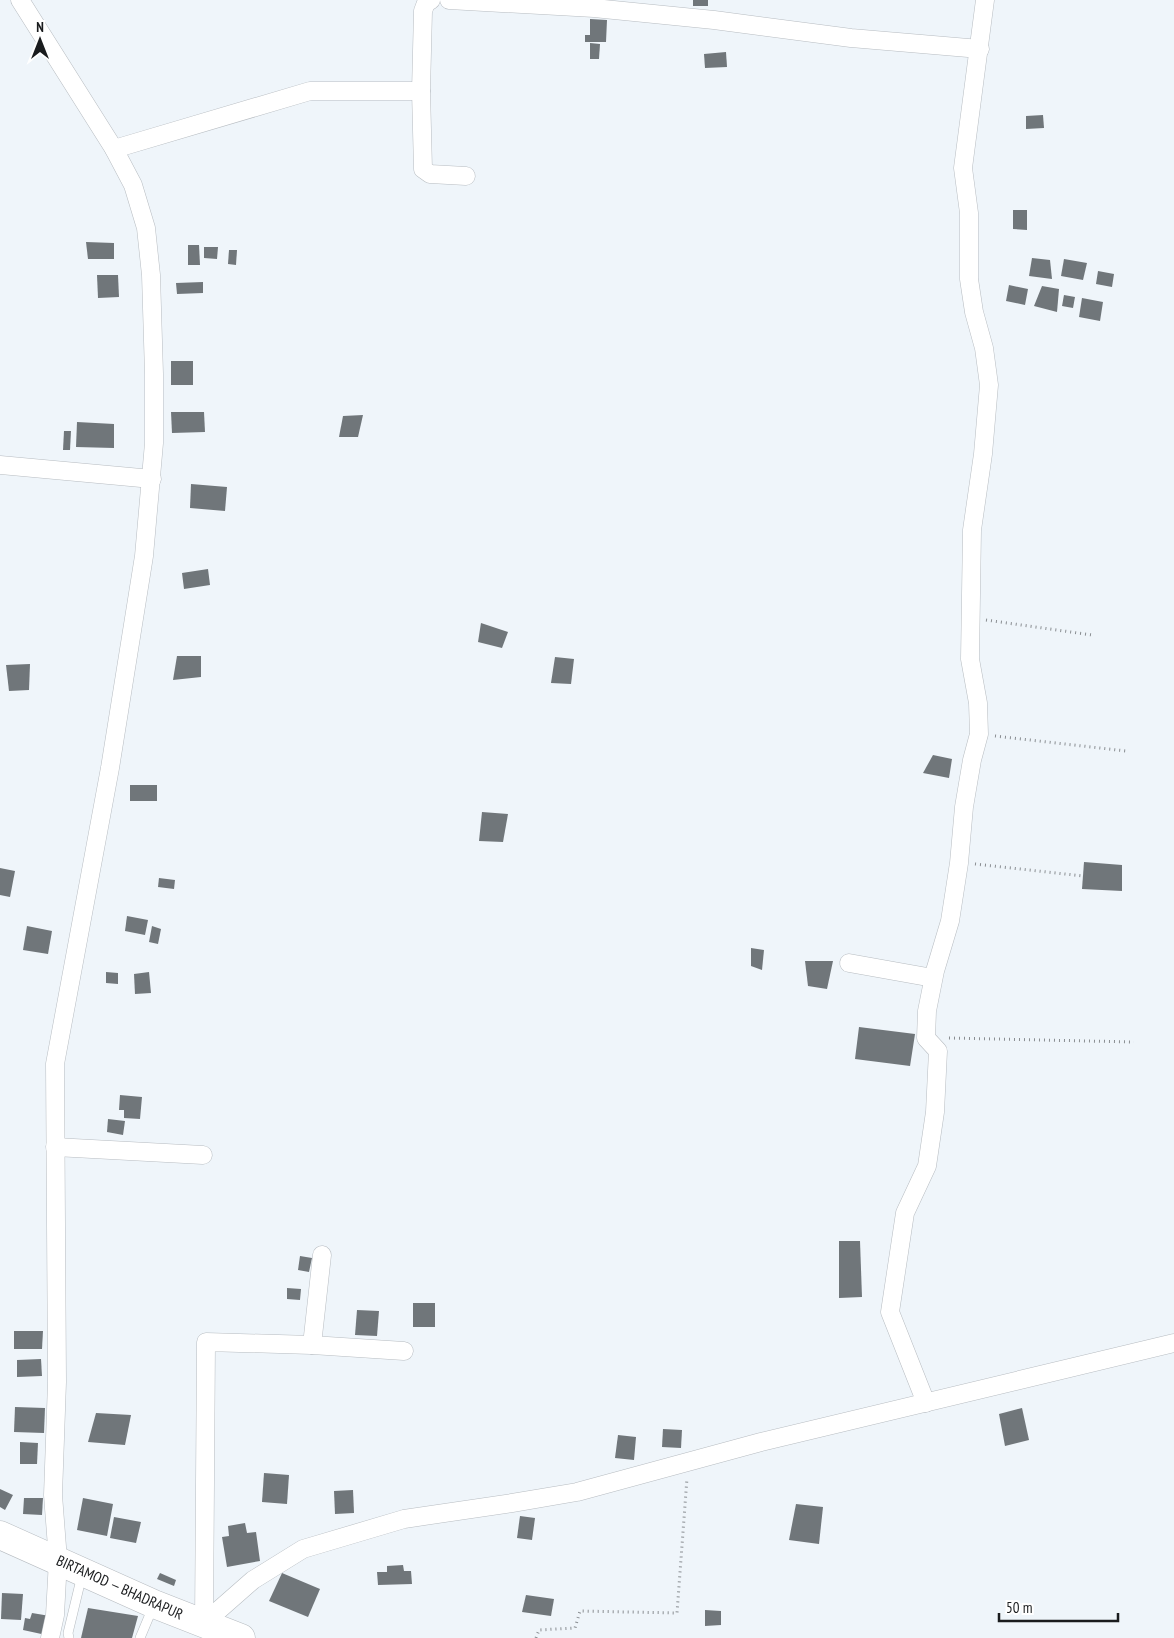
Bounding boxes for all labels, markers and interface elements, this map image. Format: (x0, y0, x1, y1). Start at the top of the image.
north arrow (15, 15, 65, 65)
text: N (36, 18, 44, 36)
street label: BIRTAMOD — BHADRAPUR (54, 1551, 186, 1623)
scale bar (999, 1590, 1118, 1622)
text: 50 m (1006, 1598, 1032, 1617)

